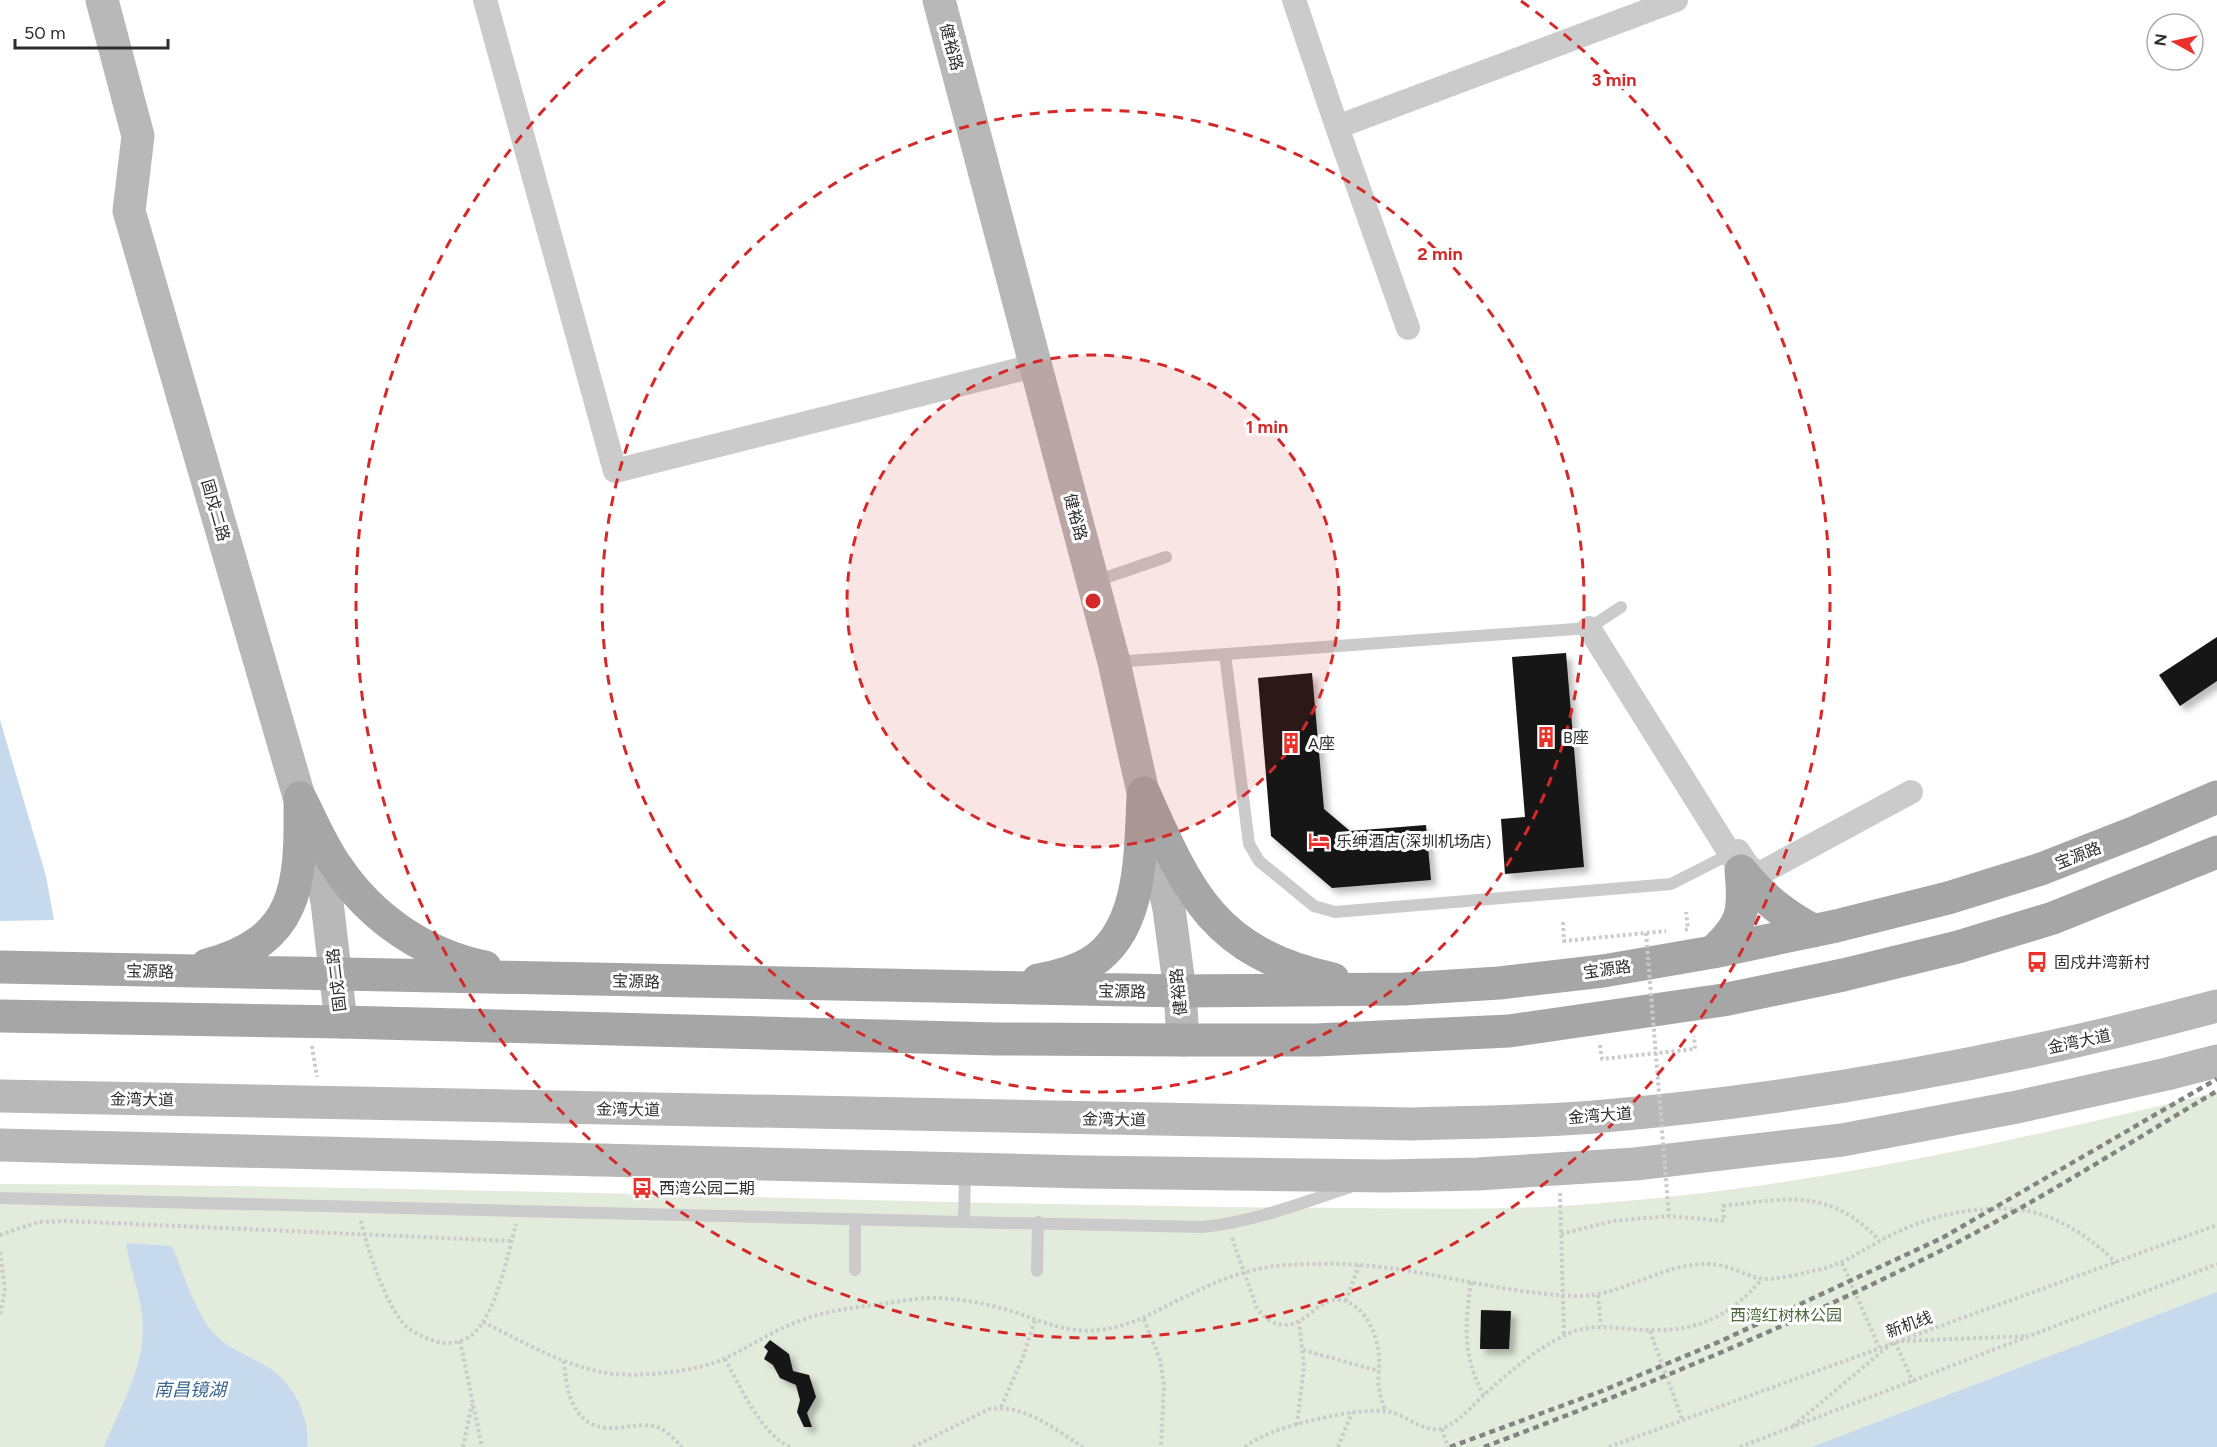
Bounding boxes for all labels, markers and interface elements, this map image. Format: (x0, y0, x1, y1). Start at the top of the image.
scale bar (15, 12, 168, 50)
north arrow (2145, 12, 2205, 72)
street label: 健裕路 (936, 21, 967, 73)
text: 50 m (24, 22, 66, 44)
text: N (2150, 33, 2171, 47)
text: 3 min (1592, 69, 1636, 91)
text: 2 min (1417, 243, 1463, 265)
text: 1 min (1246, 416, 1288, 438)
street label: 固戍二路 (198, 477, 233, 544)
street label: 健裕路 (1060, 491, 1091, 543)
centre of rings (1083, 591, 1103, 611)
building icon: B座 (1534, 725, 1558, 749)
place label: B座 (1563, 728, 1589, 747)
building icon: A座 (1279, 731, 1303, 755)
place label: A座 (1308, 734, 1335, 753)
hotel icon: 乐绅酒店(深圳机场店) (1307, 829, 1331, 853)
place label: 乐绅酒店(深圳机场店) (1336, 832, 1491, 851)
street label: 宝源路 (2052, 838, 2104, 873)
street label: 固戍二路 (323, 947, 350, 1013)
bus stop icon: 固戍井湾新村 (2025, 950, 2049, 974)
place label: 固戍井湾新村 (2054, 953, 2150, 972)
street label: 宝源路 (1582, 957, 1632, 982)
street label: 宝源路 (126, 962, 174, 981)
street label: 健裕路 (1167, 967, 1190, 1017)
street label: 宝源路 (612, 972, 660, 991)
street label: 宝源路 (1098, 982, 1146, 1001)
street label: 金湾大道 (2046, 1026, 2112, 1057)
street label: 金湾大道 (110, 1089, 174, 1110)
street label: 金湾大道 (596, 1099, 660, 1120)
street label: 金湾大道 (1567, 1104, 1633, 1127)
street label: 金湾大道 (1082, 1109, 1146, 1130)
bus stop icon: 西湾公园二期 (630, 1176, 654, 1200)
place label: 西湾公园二期 (659, 1179, 755, 1198)
park label: 西湾红树林公园 (1730, 1306, 1842, 1325)
street label: 新机线 (1883, 1307, 1935, 1342)
water label: 南昌镜湖 (154, 1379, 229, 1401)

